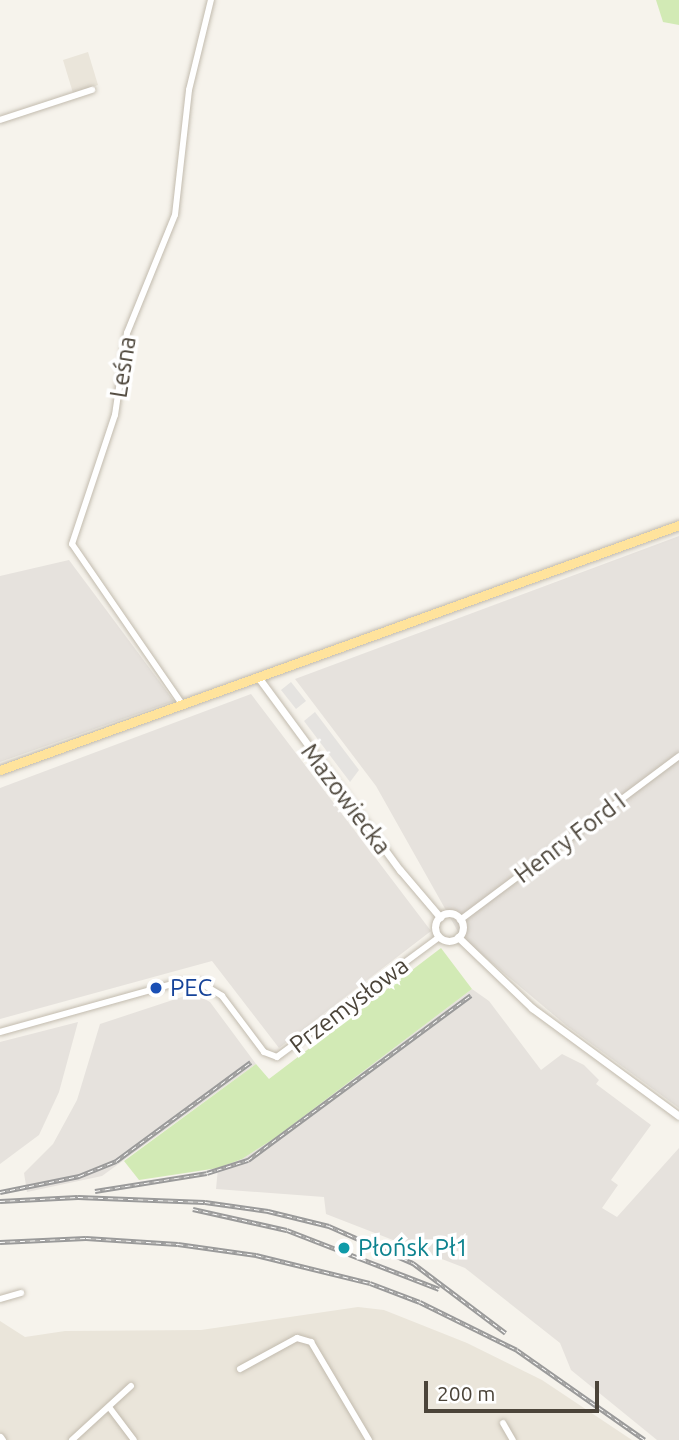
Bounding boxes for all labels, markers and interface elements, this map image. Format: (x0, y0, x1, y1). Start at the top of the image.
street label: Leśna (104, 334, 142, 400)
street label: Mazowiecka (295, 738, 397, 860)
street label: Henry Ford I (509, 787, 631, 889)
street label: Przemysłowa (284, 951, 414, 1059)
place label: PEC (170, 974, 212, 1002)
marker: PEC (148, 980, 164, 996)
place label: Płońsk Pł1 (358, 1234, 469, 1262)
marker: Płońsk Pł1 (336, 1240, 352, 1256)
scale bar (427, 1366, 602, 1410)
text: 200 m (437, 1381, 495, 1405)

